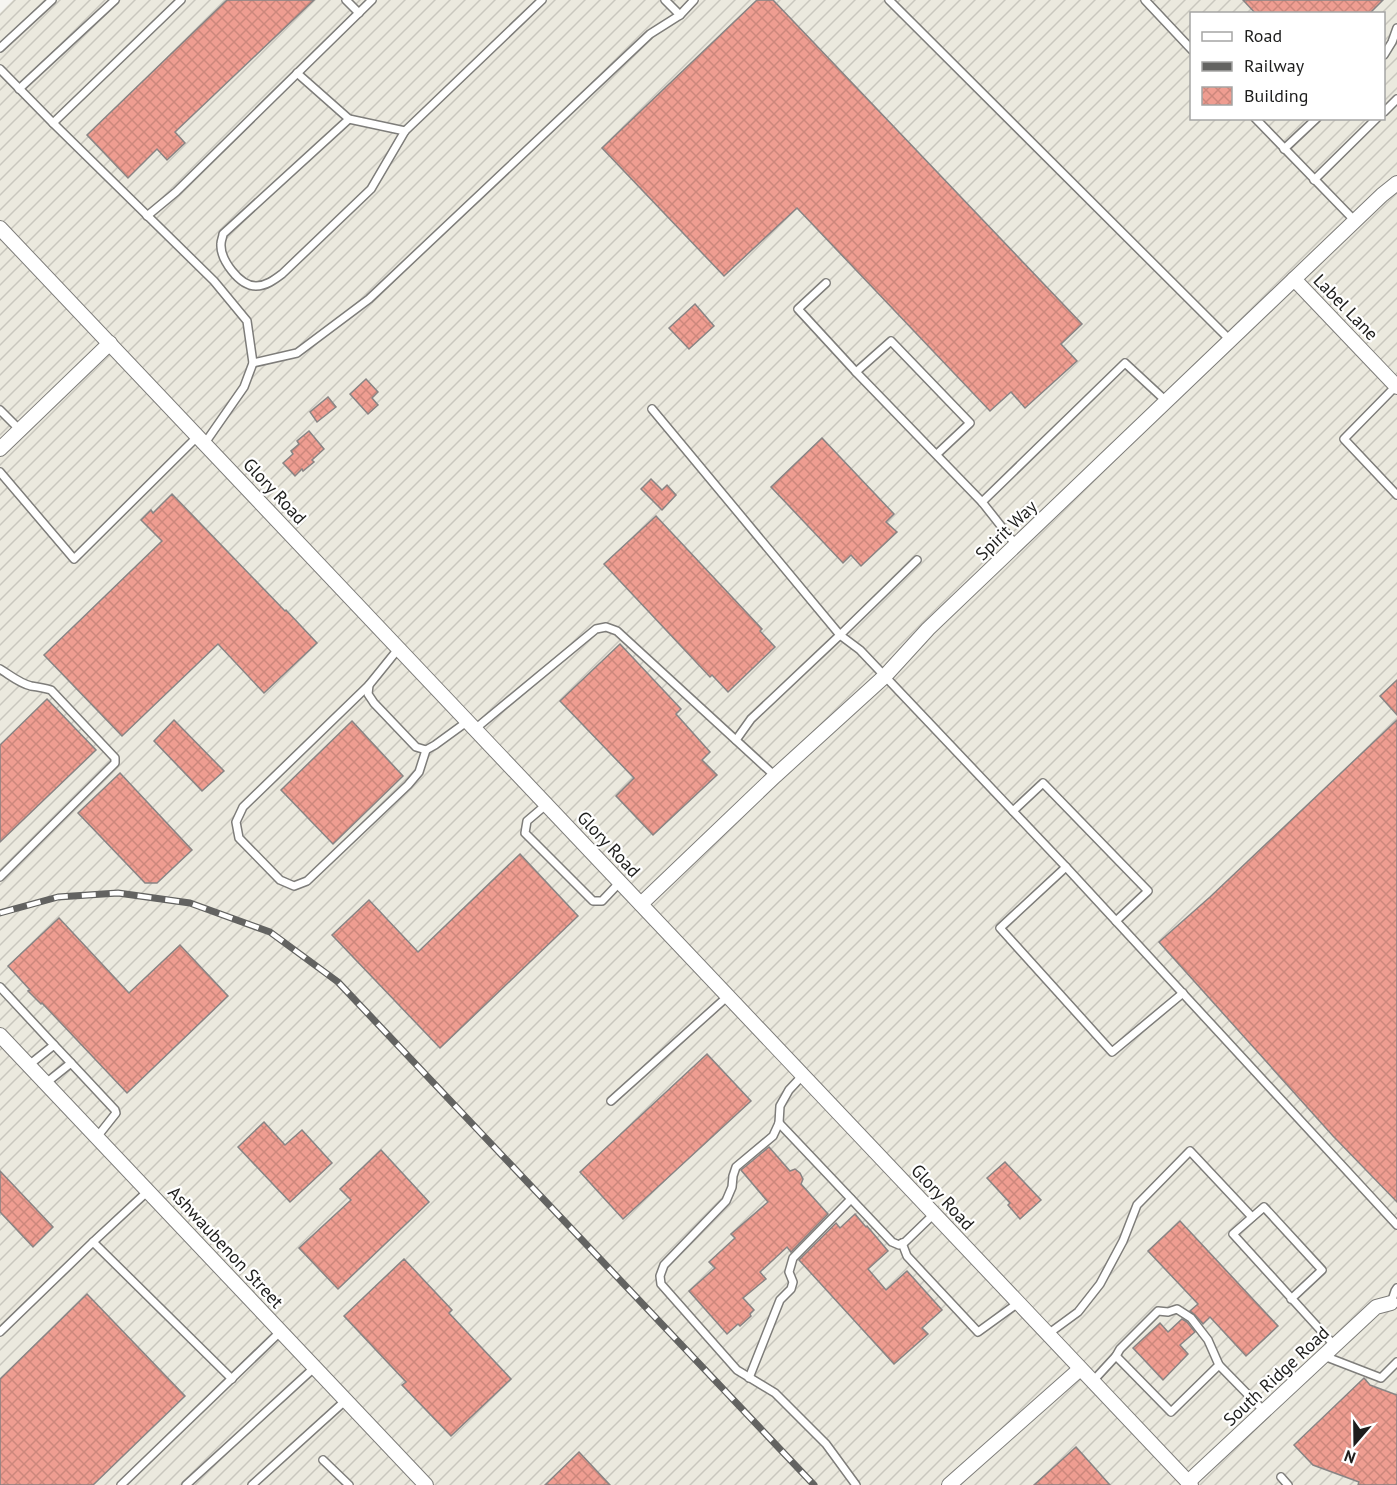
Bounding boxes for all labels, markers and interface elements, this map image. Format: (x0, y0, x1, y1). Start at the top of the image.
legend (1190, 12, 1385, 120)
text: Road (1244, 24, 1282, 47)
text: Railway (1244, 54, 1305, 77)
text: Building (1244, 84, 1308, 107)
street label: Label Lane (1309, 269, 1383, 345)
street label: Glory Road (238, 453, 312, 529)
street label: Spirit Way (970, 495, 1042, 565)
street label: Glory Road (572, 806, 646, 882)
street label: Glory Road (906, 1159, 980, 1235)
street label: Ashwaubenon Street (163, 1181, 289, 1313)
street label: South Ridge Road (1218, 1321, 1334, 1431)
north arrow (1325, 1413, 1385, 1473)
text: N (1342, 1446, 1358, 1468)

